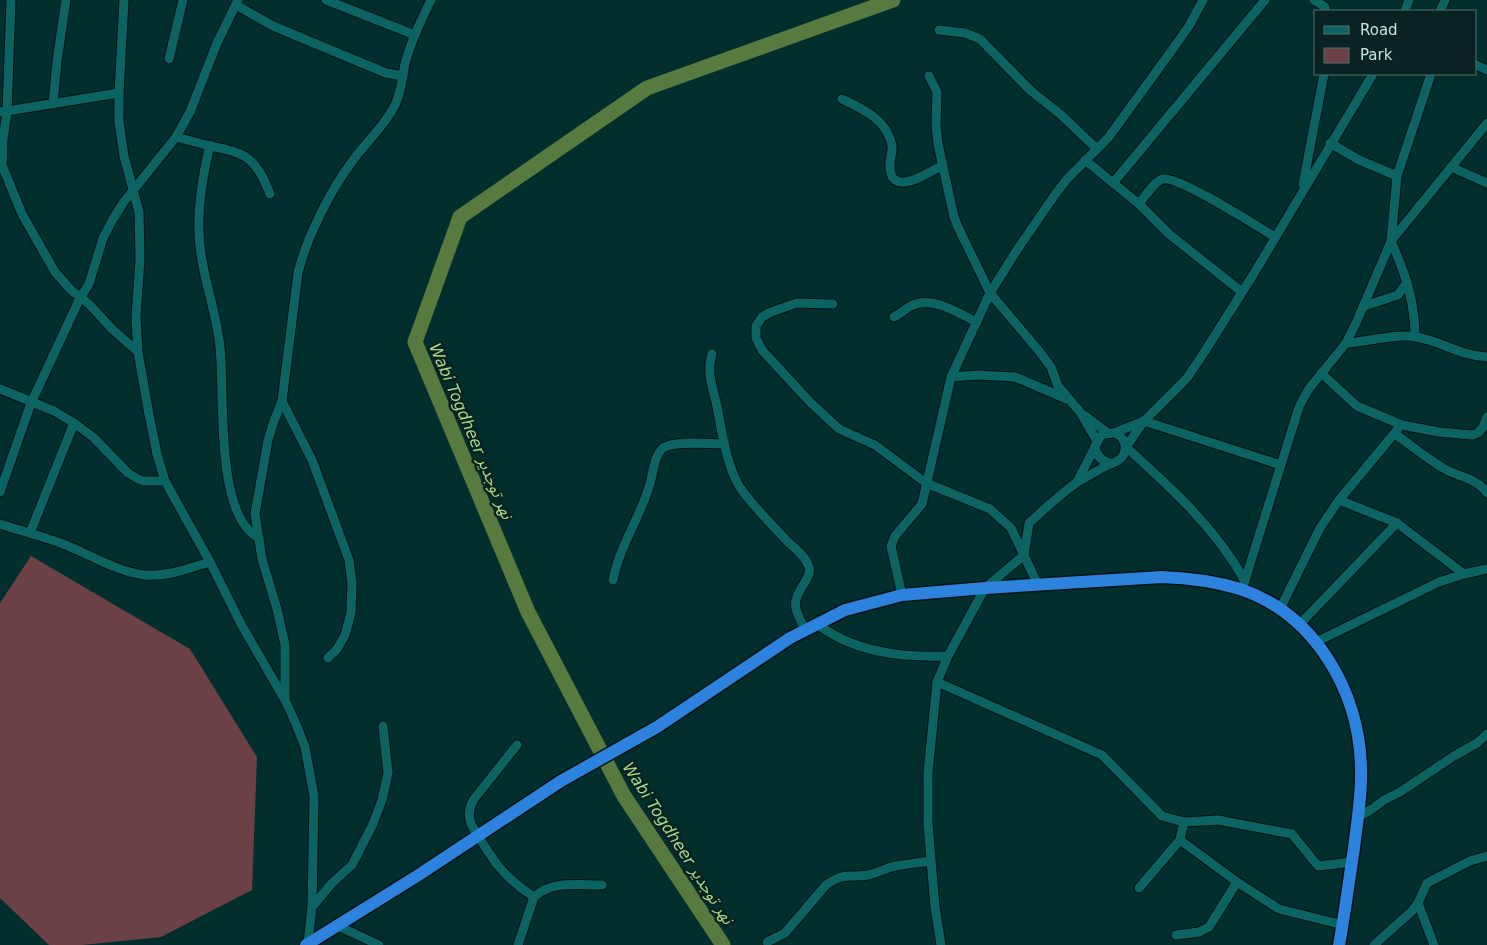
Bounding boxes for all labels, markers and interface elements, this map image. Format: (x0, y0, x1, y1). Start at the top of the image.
legend (1314, 10, 1477, 75)
text: Road (1360, 21, 1398, 39)
text: Park (1360, 46, 1393, 64)
water label: Wabi Togdheer نهر توجدير (425, 340, 517, 523)
water label: Wabi Togdheer نهر توجدير (618, 759, 738, 929)

